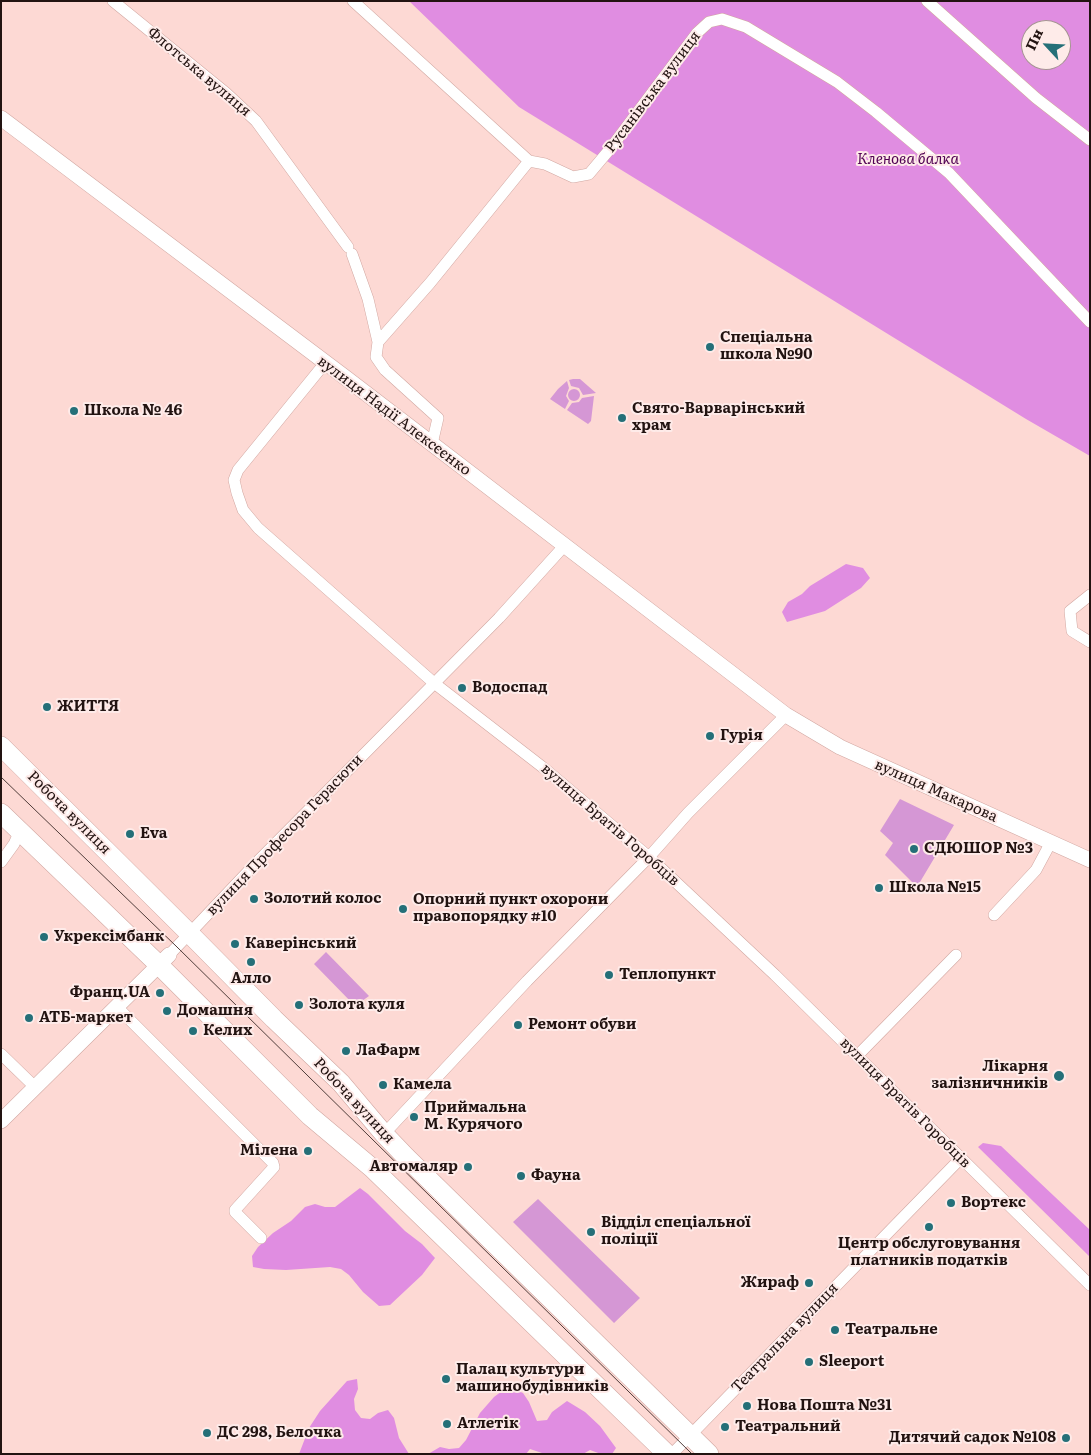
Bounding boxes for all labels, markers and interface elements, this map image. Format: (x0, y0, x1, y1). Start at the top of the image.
north arrow (1021, 20, 1071, 70)
street label: Флотська вулиця (144, 23, 254, 121)
text: Пн (1020, 25, 1047, 53)
street label: Русанівська вулиця (601, 28, 705, 156)
park label: Кленова балка (857, 151, 959, 169)
place label: Спеціальна школа №90 (720, 329, 813, 364)
marker: Спеціальна школа №90 (704, 341, 716, 353)
street label: вулиця Надії Алексєєнко (314, 352, 474, 480)
place label: Свято-Варварінський храм (632, 400, 805, 435)
place label: Школа № 46 (84, 402, 182, 420)
marker: Школа № 46 (68, 405, 80, 417)
marker: Свято-Варварінський храм (616, 412, 628, 424)
place label: Водоспад (472, 679, 548, 697)
marker: Водоспад (456, 682, 468, 694)
place label: ЖИТТЯ (57, 698, 119, 716)
marker: ЖИТТЯ (41, 701, 53, 713)
place label: Гурія (720, 727, 763, 745)
marker: Гурія (704, 730, 716, 742)
street label: вулиця Професора Герасюти (203, 751, 367, 919)
street label: вулиця Макарова (872, 756, 1000, 826)
street label: вулиця Братів Горобців (537, 760, 683, 890)
street label: Робоча вулиця (24, 768, 114, 858)
place label: Eva (140, 825, 168, 843)
marker: Eva (124, 828, 136, 840)
place label: СДЮШОР №3 (924, 840, 1033, 858)
marker: СДЮШОР №3 (908, 843, 920, 855)
place label: Школа №15 (889, 879, 981, 897)
marker: Школа №15 (873, 882, 885, 894)
place label: Золотий колос (264, 890, 381, 908)
place label: Опорний пункт охорони правопорядку #10 (413, 891, 608, 926)
marker: Золотий колос (248, 893, 260, 905)
marker: Опорний пункт охорони правопорядку #10 (397, 903, 409, 915)
place label: Укрексімбанк (54, 928, 164, 946)
marker: Укрексімбанк (38, 931, 50, 943)
place label: Каверінський (245, 935, 357, 953)
marker: Каверінський (229, 938, 241, 950)
marker: Алло (245, 956, 257, 968)
place label: Теплопункт (619, 966, 716, 984)
marker: Теплопункт (603, 969, 615, 981)
place label: Алло (231, 970, 271, 988)
place label: Франц.UA (70, 984, 150, 1002)
marker: Франц.UA (154, 987, 166, 999)
place label: Золота куля (309, 996, 405, 1014)
marker: Золота куля (293, 999, 305, 1011)
place label: Домашня (177, 1002, 253, 1020)
marker: Домашня (161, 1005, 173, 1017)
place label: АТБ-маркет (39, 1009, 133, 1027)
marker: АТБ-маркет (23, 1012, 35, 1024)
place label: Ремонт обуви (528, 1016, 636, 1034)
marker: Ремонт обуви (512, 1019, 524, 1031)
place label: Келих (203, 1022, 252, 1040)
marker: Келих (187, 1025, 199, 1037)
street label: вулиця Братів Горобців (836, 1034, 974, 1172)
place label: ЛаФарм (356, 1042, 420, 1060)
marker: ЛаФарм (340, 1045, 352, 1057)
street label: Робоча вулиця (310, 1054, 398, 1148)
place label: Лікарня залізничників (931, 1058, 1048, 1093)
marker: Лікарня залізничників (1052, 1069, 1066, 1083)
place label: Камела (393, 1076, 452, 1094)
marker: Камела (377, 1079, 389, 1091)
place label: Приймальна М. Курячого (424, 1099, 527, 1134)
marker: Приймальна М. Курячого (408, 1111, 420, 1123)
place label: Мілена (240, 1142, 298, 1160)
marker: Мілена (302, 1145, 314, 1157)
place label: Автомаляр (369, 1158, 458, 1176)
marker: Автомаляр (462, 1161, 474, 1173)
place label: Фауна (531, 1167, 581, 1185)
marker: Фауна (515, 1170, 527, 1182)
place label: Вортекс (961, 1194, 1026, 1212)
marker: Вортекс (945, 1197, 957, 1209)
place label: Відділ спеціальної поліції (601, 1214, 751, 1249)
marker: Центр обслуговування платників податків (923, 1221, 935, 1233)
marker: Відділ спеціальної поліції (585, 1226, 597, 1238)
place label: Центр обслуговування платників податків (838, 1235, 1020, 1270)
place label: Жираф (740, 1274, 799, 1292)
marker: Жираф (803, 1277, 815, 1289)
street label: Театральна вулиця (728, 1279, 842, 1397)
place label: Театральне (845, 1321, 938, 1339)
marker: Театральне (829, 1324, 841, 1336)
place label: Sleeport (819, 1353, 884, 1371)
marker: Sleeport (803, 1356, 815, 1368)
place label: Палац культури машинобудівників (456, 1361, 609, 1396)
marker: Палац культури машинобудівників (440, 1373, 452, 1385)
place label: Нова Пошта №31 (757, 1397, 892, 1415)
marker: Нова Пошта №31 (741, 1400, 753, 1412)
place label: Атлетік (457, 1415, 519, 1433)
marker: Атлетік (441, 1418, 453, 1430)
place label: Театральний (735, 1418, 841, 1436)
marker: Театральний (719, 1421, 731, 1433)
place label: ДС 298, Белочка (217, 1424, 342, 1442)
marker: ДС 298, Белочка (201, 1427, 213, 1439)
place label: Дитячий садок №108 (889, 1429, 1056, 1447)
marker: Дитячий садок №108 (1060, 1432, 1072, 1444)

